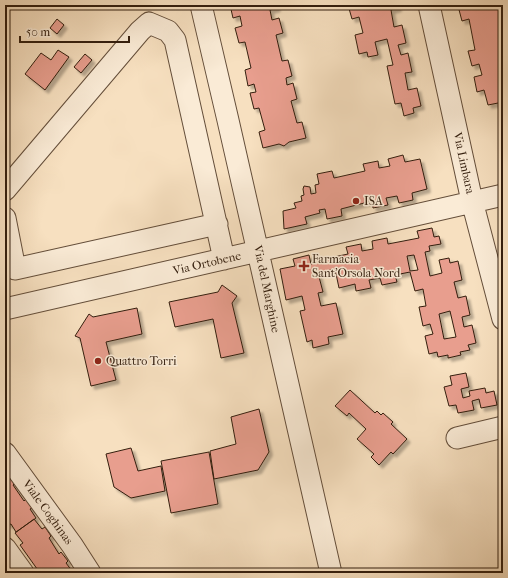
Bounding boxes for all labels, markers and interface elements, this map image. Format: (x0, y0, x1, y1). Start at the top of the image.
scale bar (20, 18, 129, 44)
text: 50 m (26, 25, 50, 39)
street label: Via Limbara (450, 130, 477, 196)
place label: ISA (364, 194, 383, 208)
marker: ISA (351, 196, 361, 206)
street label: Via del Marghine (251, 243, 283, 334)
street label: Via Ortobene (171, 248, 242, 278)
place label: Farmacia Sant'Orsola Nord (312, 252, 401, 280)
marker: Farmacia Sant'Orsola Nord (299, 261, 309, 271)
place label: Quattro Torri (106, 354, 177, 368)
marker: Quattro Torri (93, 356, 103, 366)
street label: Viale Coghinas (19, 476, 76, 547)

